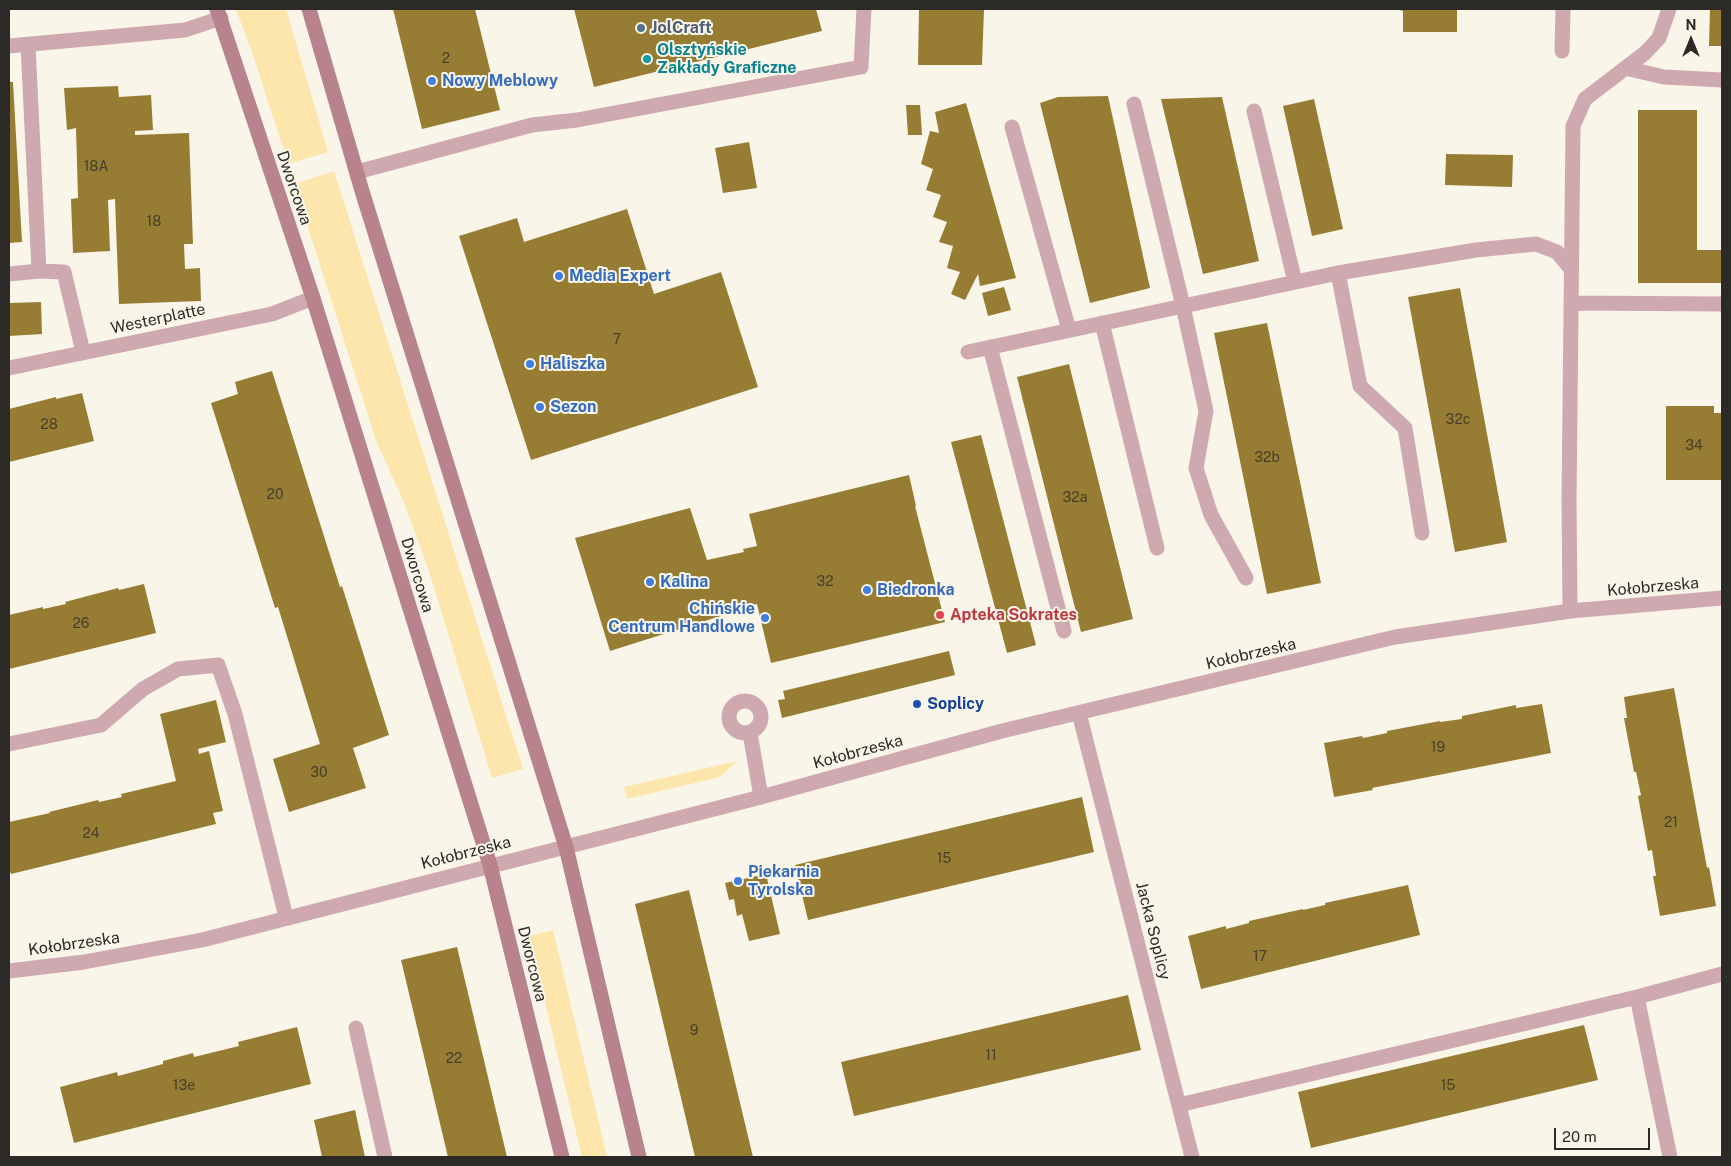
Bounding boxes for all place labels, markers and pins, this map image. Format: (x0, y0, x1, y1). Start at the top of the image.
place label: JolCraft (651, 18, 712, 38)
marker: JolCraft (635, 22, 647, 34)
place label: Olsztyńskie Zakłady Graficzne (657, 40, 797, 78)
marker: Olsztyńskie Zakłady Graficzne (641, 53, 653, 65)
place label: Nowy Meblowy (442, 71, 558, 91)
marker: Nowy Meblowy (426, 75, 438, 87)
place label: Media Expert (569, 266, 671, 286)
marker: Media Expert (553, 270, 565, 282)
place label: Haliszka (540, 354, 605, 374)
marker: Haliszka (524, 358, 536, 370)
place label: Sezon (550, 397, 597, 417)
marker: Sezon (534, 401, 546, 413)
place label: Kalina (660, 572, 708, 592)
marker: Kalina (644, 576, 656, 588)
place label: Biedronka (877, 580, 955, 600)
marker: Biedronka (861, 584, 873, 596)
place label: Chińskie Centrum Handlowe (608, 599, 755, 637)
place label: Apteka Sokrates (950, 605, 1077, 625)
marker: Apteka Sokrates (934, 609, 946, 621)
marker: Chińskie Centrum Handlowe (759, 612, 771, 624)
place label: Soplicy (927, 694, 984, 714)
marker: Soplicy (911, 698, 923, 710)
place label: Piekarnia Tyrolska (748, 862, 819, 900)
marker: Piekarnia Tyrolska (732, 875, 744, 887)

